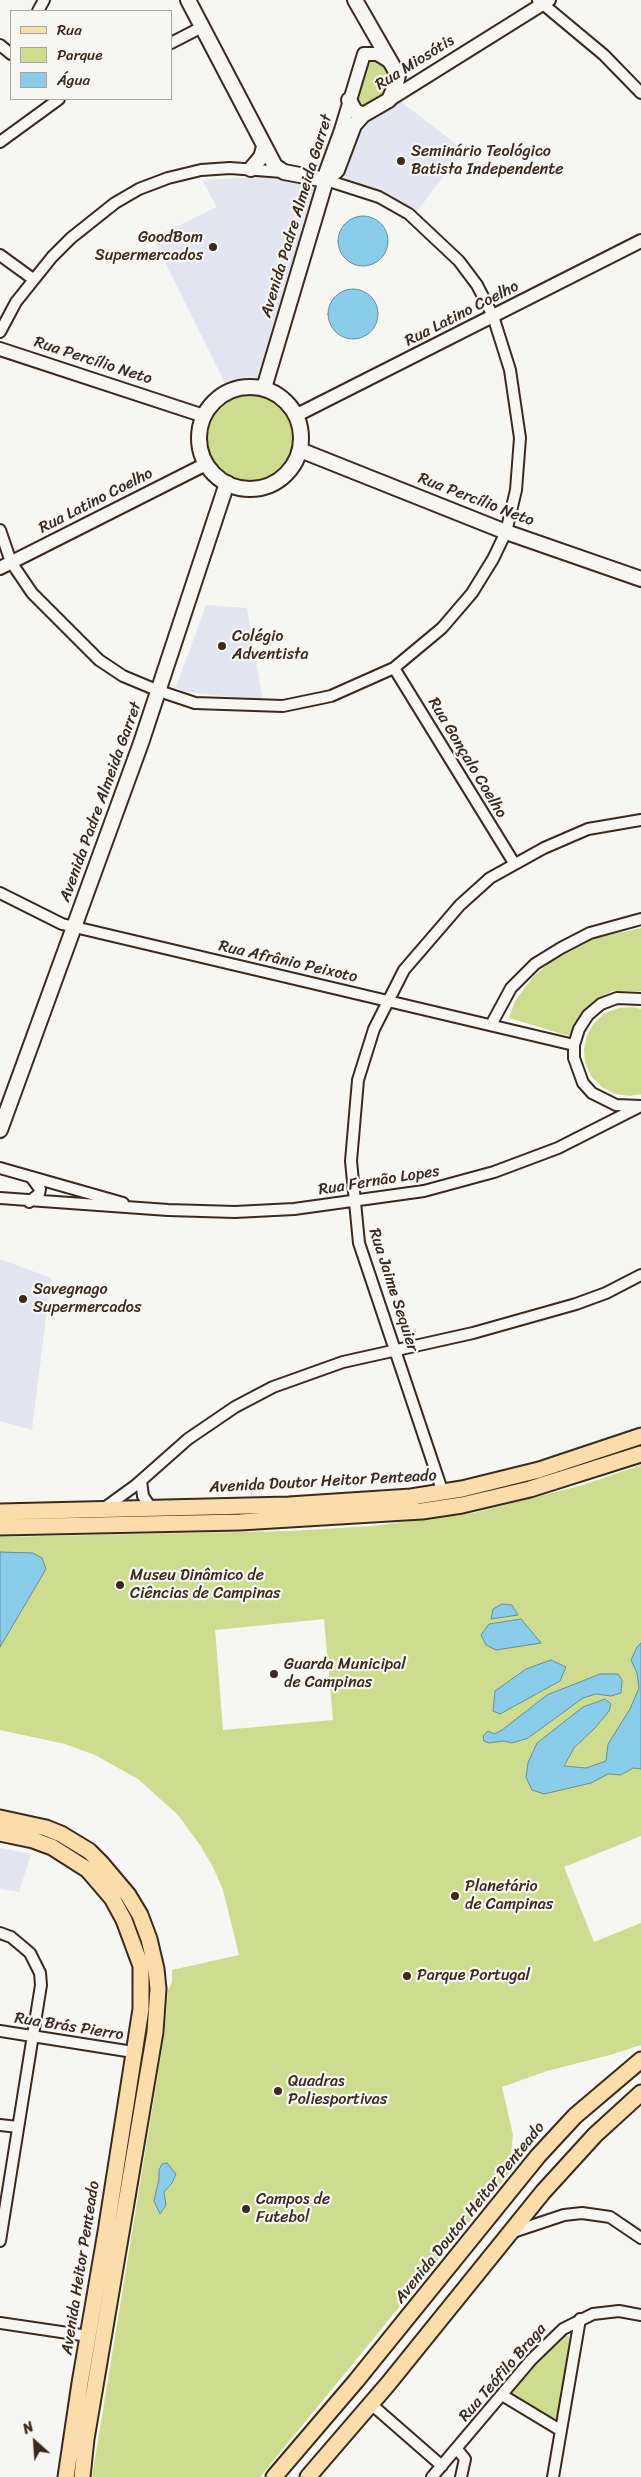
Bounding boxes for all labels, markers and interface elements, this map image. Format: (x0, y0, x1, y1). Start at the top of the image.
legend (10, 10, 172, 100)
text: Rua (57, 17, 82, 43)
street label: Rua Miosótis (372, 31, 458, 95)
text: Parque (57, 42, 102, 68)
text: Água (57, 67, 90, 93)
street label: Avenida Padre Almeida Garret (257, 112, 337, 320)
place label: Seminário Teológico Batista Independente (411, 142, 563, 180)
marker: Seminário Teológico Batista Independente (395, 155, 407, 167)
place label: GoodBom Supermercados (95, 228, 203, 266)
marker: GoodBom Supermercados (207, 241, 219, 253)
street label: Rua Latino Coelho (402, 277, 522, 351)
street label: Rua Percílio Neto (32, 333, 154, 389)
street label: Rua Latino Coelho (36, 464, 156, 538)
street label: Rua Percílio Neto (415, 469, 537, 531)
place label: Colégio Adventista (232, 627, 309, 665)
marker: Colégio Adventista (216, 640, 228, 652)
street label: Rua Gonçalo Coelho (423, 694, 511, 822)
street label: Avenida Padre Almeida Garret (56, 699, 146, 905)
street label: Rua Afrânio Peixoto (217, 937, 359, 987)
street label: Rua Fernão Lopes (317, 1162, 441, 1200)
street label: Rua Jaime Sequier (364, 1226, 422, 1354)
place label: Savegnago Supermercados (33, 1280, 141, 1318)
marker: Savegnago Supermercados (17, 1293, 29, 1305)
street label: Avenida Doutor Heitor Penteado (209, 1466, 437, 1498)
place label: Museu Dinâmico de Ciências de Campinas (130, 1566, 280, 1604)
marker: Museu Dinâmico de Ciências de Campinas (114, 1579, 126, 1591)
place label: Guarda Municipal de Campinas (284, 1655, 406, 1693)
marker: Guarda Municipal de Campinas (268, 1668, 280, 1680)
place label: Planetário de Campinas (465, 1877, 553, 1915)
marker: Planetário de Campinas (449, 1890, 461, 1902)
place label: Parque Portugal (417, 1966, 530, 1986)
marker: Parque Portugal (401, 1970, 413, 1982)
street label: Rua Brás Pierro (13, 2009, 125, 2045)
place label: Quadras Poliesportivas (288, 2072, 387, 2110)
marker: Quadras Poliesportivas (272, 2085, 284, 2097)
street label: Avenida Doutor Heitor Penteado (391, 2118, 549, 2308)
street label: Avenida Heitor Penteado (58, 2180, 104, 2356)
place label: Campos de Futebol (256, 2190, 330, 2228)
marker: Campos de Futebol (240, 2203, 252, 2215)
street label: Rua Teófilo Braga (455, 2320, 551, 2426)
text: N (18, 2415, 38, 2441)
north arrow (10, 2417, 60, 2467)

